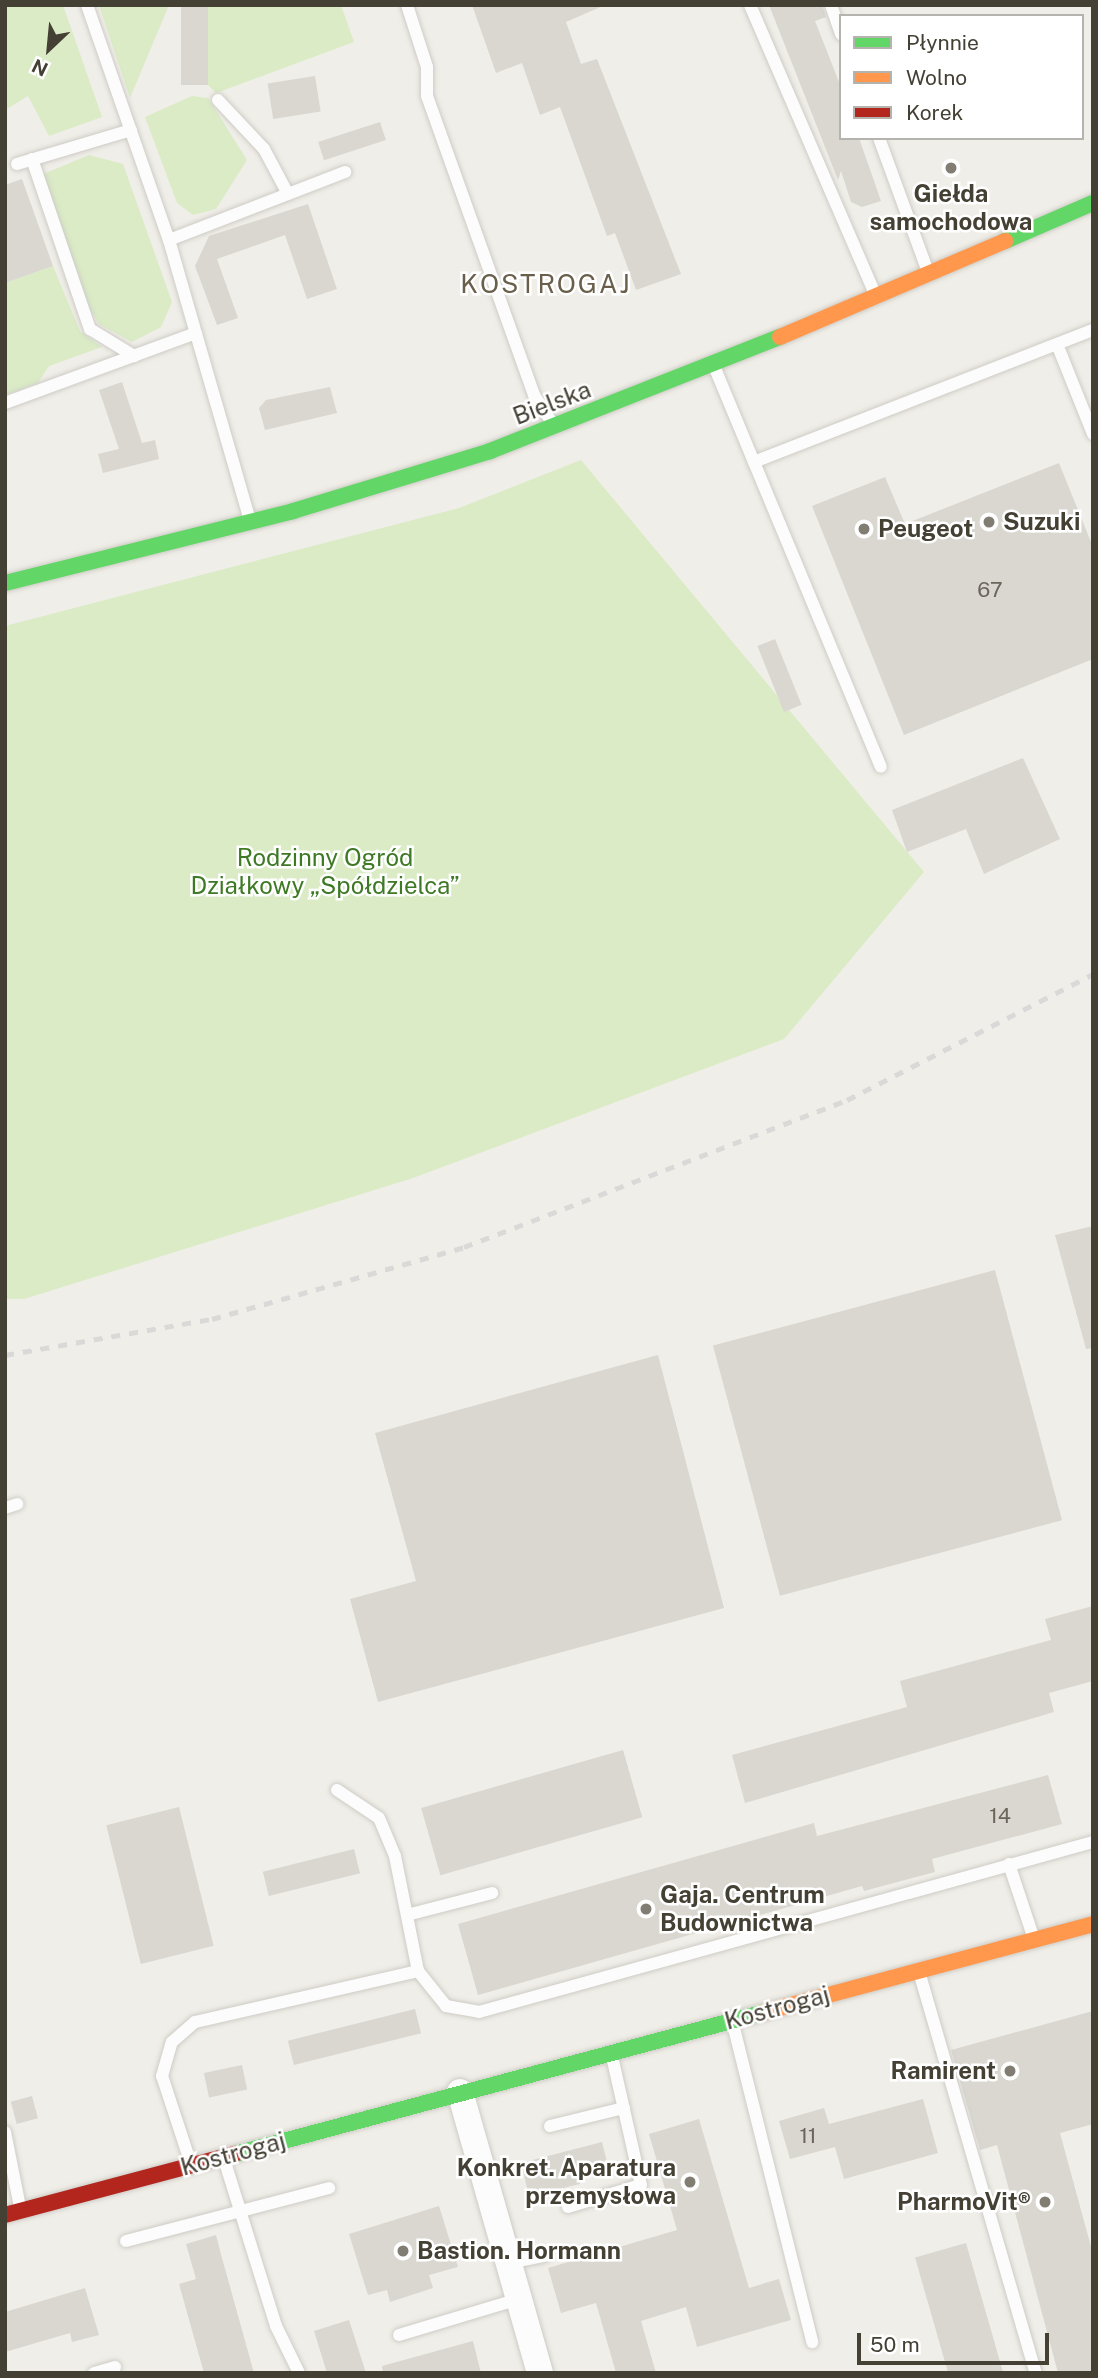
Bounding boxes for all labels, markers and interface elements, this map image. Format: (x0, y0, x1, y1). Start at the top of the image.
north arrow (14, 14, 84, 84)
legend (839, 14, 1084, 140)
text: Płynnie (906, 30, 979, 55)
text: N (28, 55, 51, 81)
text: Wolno (906, 65, 967, 90)
text: Korek (906, 100, 963, 125)
marker: Giełda samochodowa (943, 160, 959, 176)
place label: Giełda samochodowa (870, 180, 1032, 236)
district label: KOSTROGAJ (461, 268, 631, 300)
street label: Bielska (509, 375, 595, 431)
place label: Suzuki (1003, 508, 1080, 536)
marker: Suzuki (981, 514, 997, 530)
place label: Peugeot (878, 515, 973, 543)
marker: Peugeot (856, 521, 872, 537)
house number: 67 (977, 577, 1003, 603)
park label: Rodzinny Ogród Działkowy „Spółdzielca” (190, 844, 460, 900)
house number: 14 (989, 1803, 1011, 1829)
place label: Gaja. Centrum Budownictwa (660, 1881, 825, 1937)
marker: Gaja. Centrum Budownictwa (638, 1901, 654, 1917)
street label: Kostrogaj (721, 1980, 833, 2036)
place label: Ramirent (890, 2057, 996, 2085)
marker: Ramirent (1002, 2063, 1018, 2079)
house number: 11 (799, 2123, 817, 2149)
street label: Kostrogaj (177, 2126, 289, 2182)
place label: Konkret. Aparatura przemysłowa (457, 2154, 676, 2210)
marker: Konkret. Aparatura przemysłowa (682, 2174, 698, 2190)
place label: PharmoVit® (897, 2188, 1031, 2216)
marker: PharmoVit® (1037, 2194, 1053, 2210)
place label: Bastion. Hormann (417, 2237, 621, 2265)
marker: Bastion. Hormann (395, 2243, 411, 2259)
scale bar (860, 2318, 1052, 2362)
text: 50 m (870, 2332, 920, 2357)

